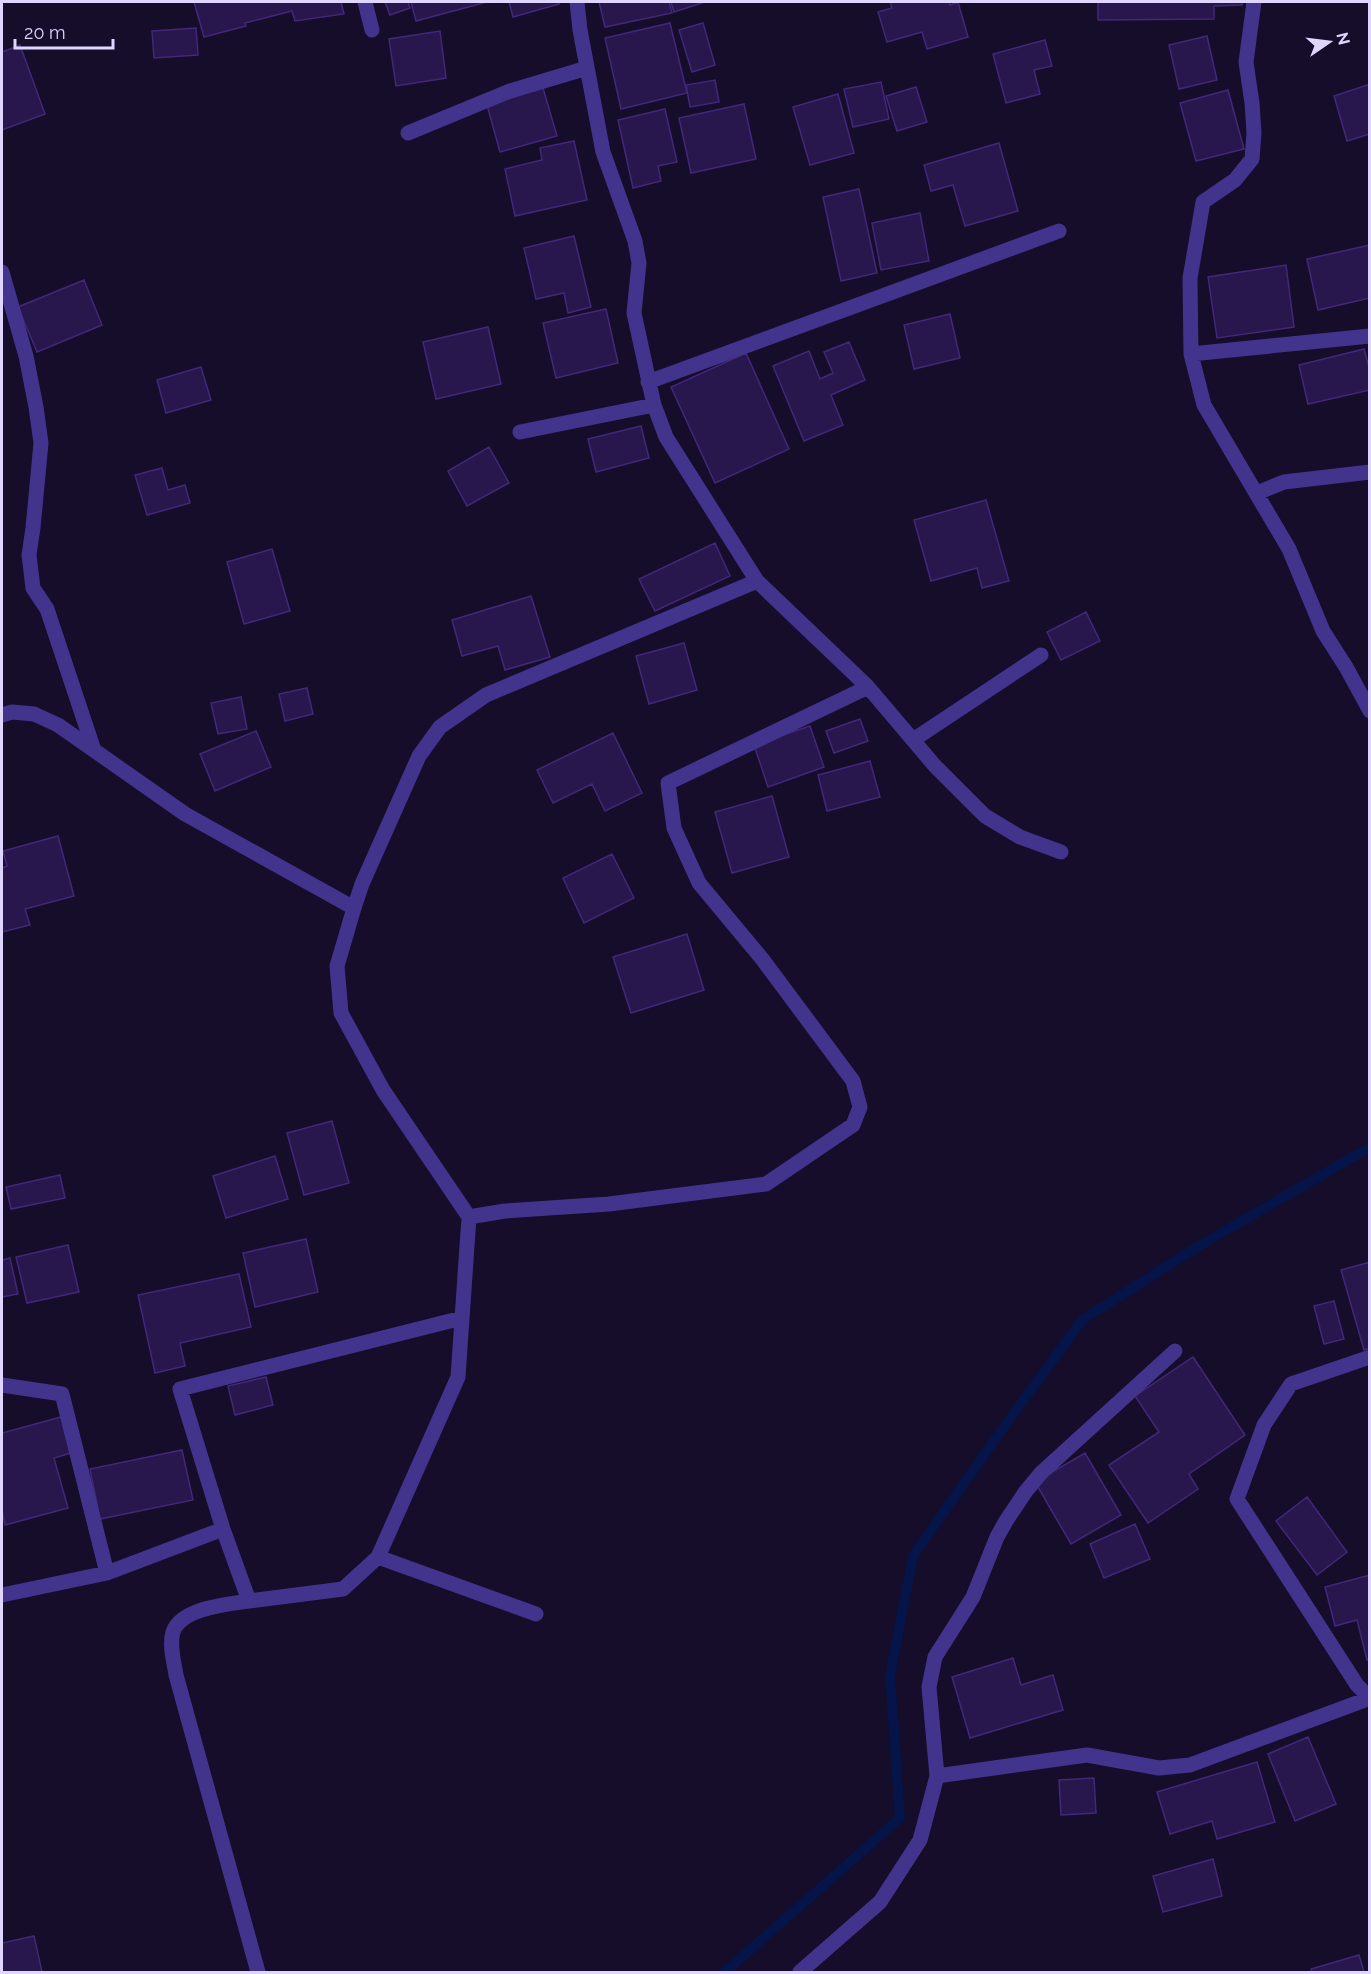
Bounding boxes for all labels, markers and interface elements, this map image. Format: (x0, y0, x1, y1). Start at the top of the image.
scale bar (15, 12, 112, 50)
north arrow (1299, 12, 1359, 72)
text: 20 m (24, 22, 66, 43)
text: N (1332, 30, 1354, 47)

